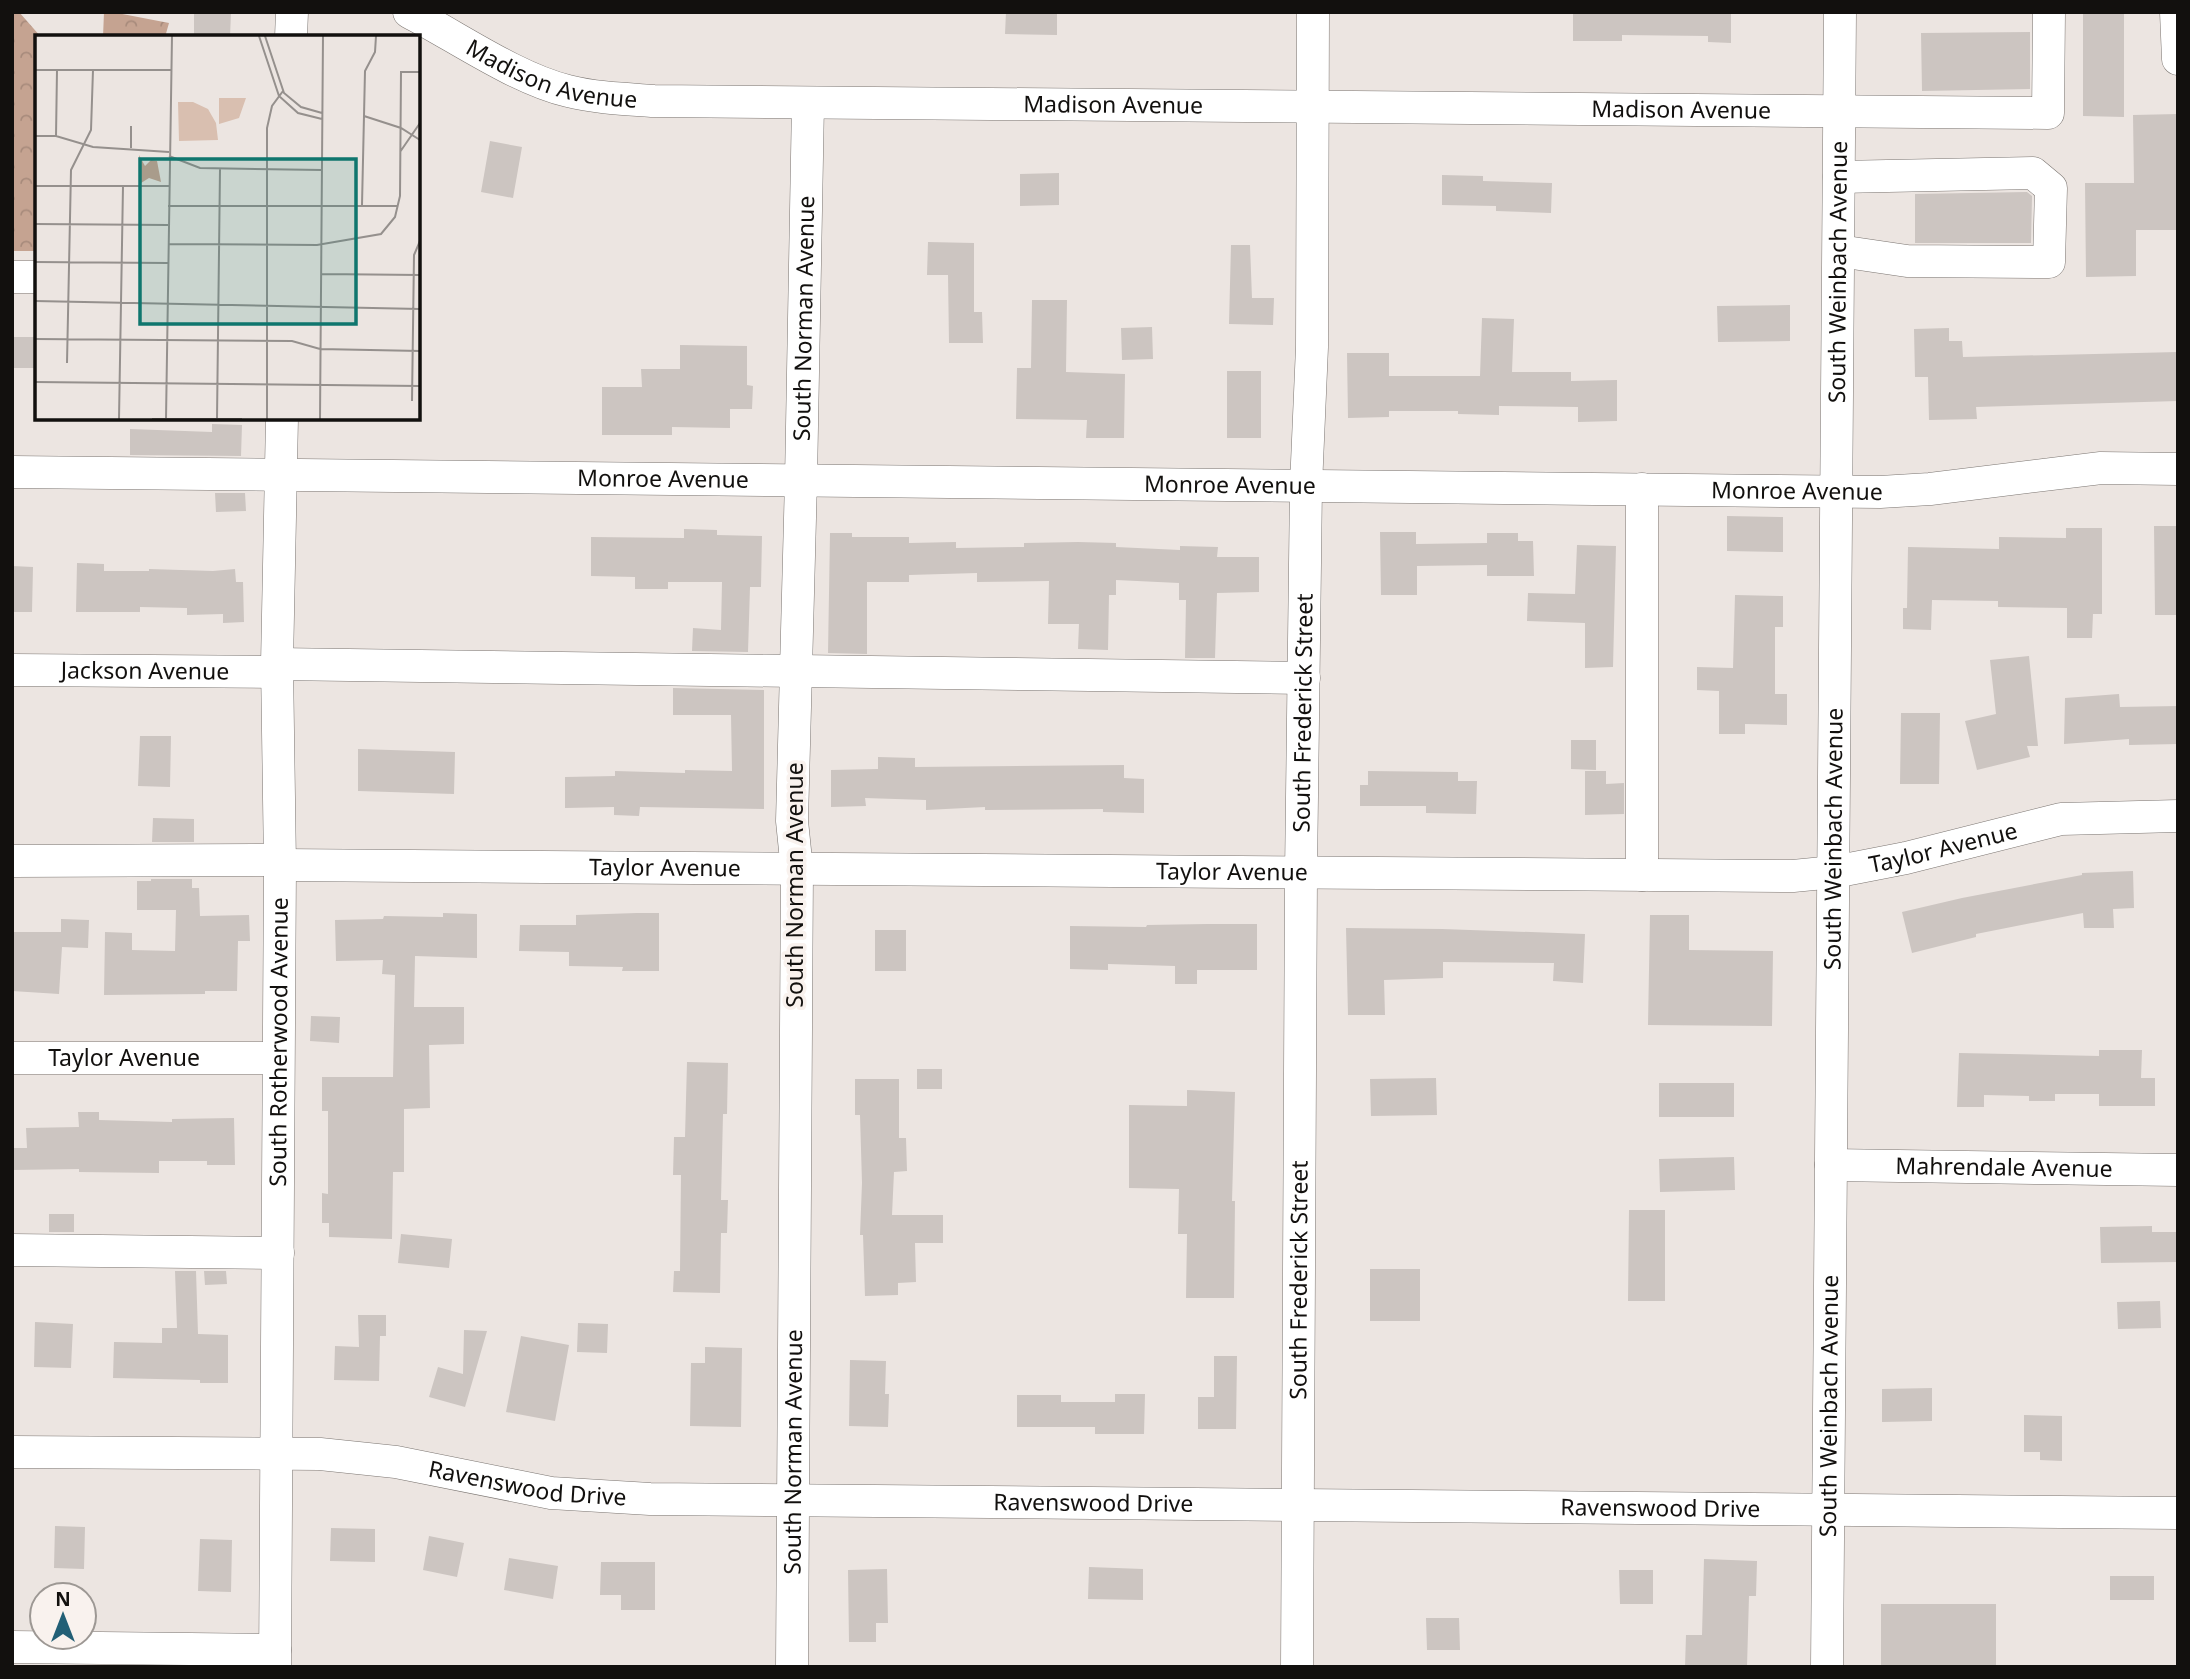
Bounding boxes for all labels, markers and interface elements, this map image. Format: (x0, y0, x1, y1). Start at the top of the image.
street label: Madison Avenue (461, 31, 638, 115)
inset map (35, 35, 420, 420)
street label: Madison Avenue (1023, 87, 1203, 121)
street label: Madison Avenue (1591, 92, 1771, 126)
street label: South Weinbach Avenue (1820, 141, 1854, 403)
street label: South Norman Avenue (785, 195, 821, 441)
street label: Monroe Avenue (577, 461, 749, 495)
street label: Monroe Avenue (1144, 467, 1316, 501)
street label: Monroe Avenue (1711, 473, 1883, 507)
street label: South Frederick Street (1285, 593, 1320, 833)
street label: Jackson Avenue (59, 653, 229, 687)
street label: South Weinbach Avenue (1815, 708, 1850, 970)
street label: South Norman Avenue (778, 762, 810, 1008)
street label: Taylor Avenue (1866, 814, 2020, 880)
street label: Taylor Avenue (589, 850, 741, 883)
street label: Taylor Avenue (1156, 854, 1308, 887)
street label: South Rotherwood Avenue (261, 897, 295, 1187)
street label: Taylor Avenue (48, 1041, 200, 1073)
street label: Mahrendale Avenue (1895, 1149, 2113, 1184)
street label: South Frederick Street (1281, 1160, 1315, 1400)
street label: South Weinbach Avenue (1811, 1275, 1845, 1537)
street label: South Norman Avenue (776, 1329, 809, 1575)
street label: Ravenswood Drive (426, 1452, 627, 1513)
street label: Ravenswood Drive (993, 1485, 1194, 1519)
street label: Ravenswood Drive (1560, 1490, 1760, 1524)
north arrow (28, 1581, 98, 1651)
text: N (55, 1586, 71, 1612)

